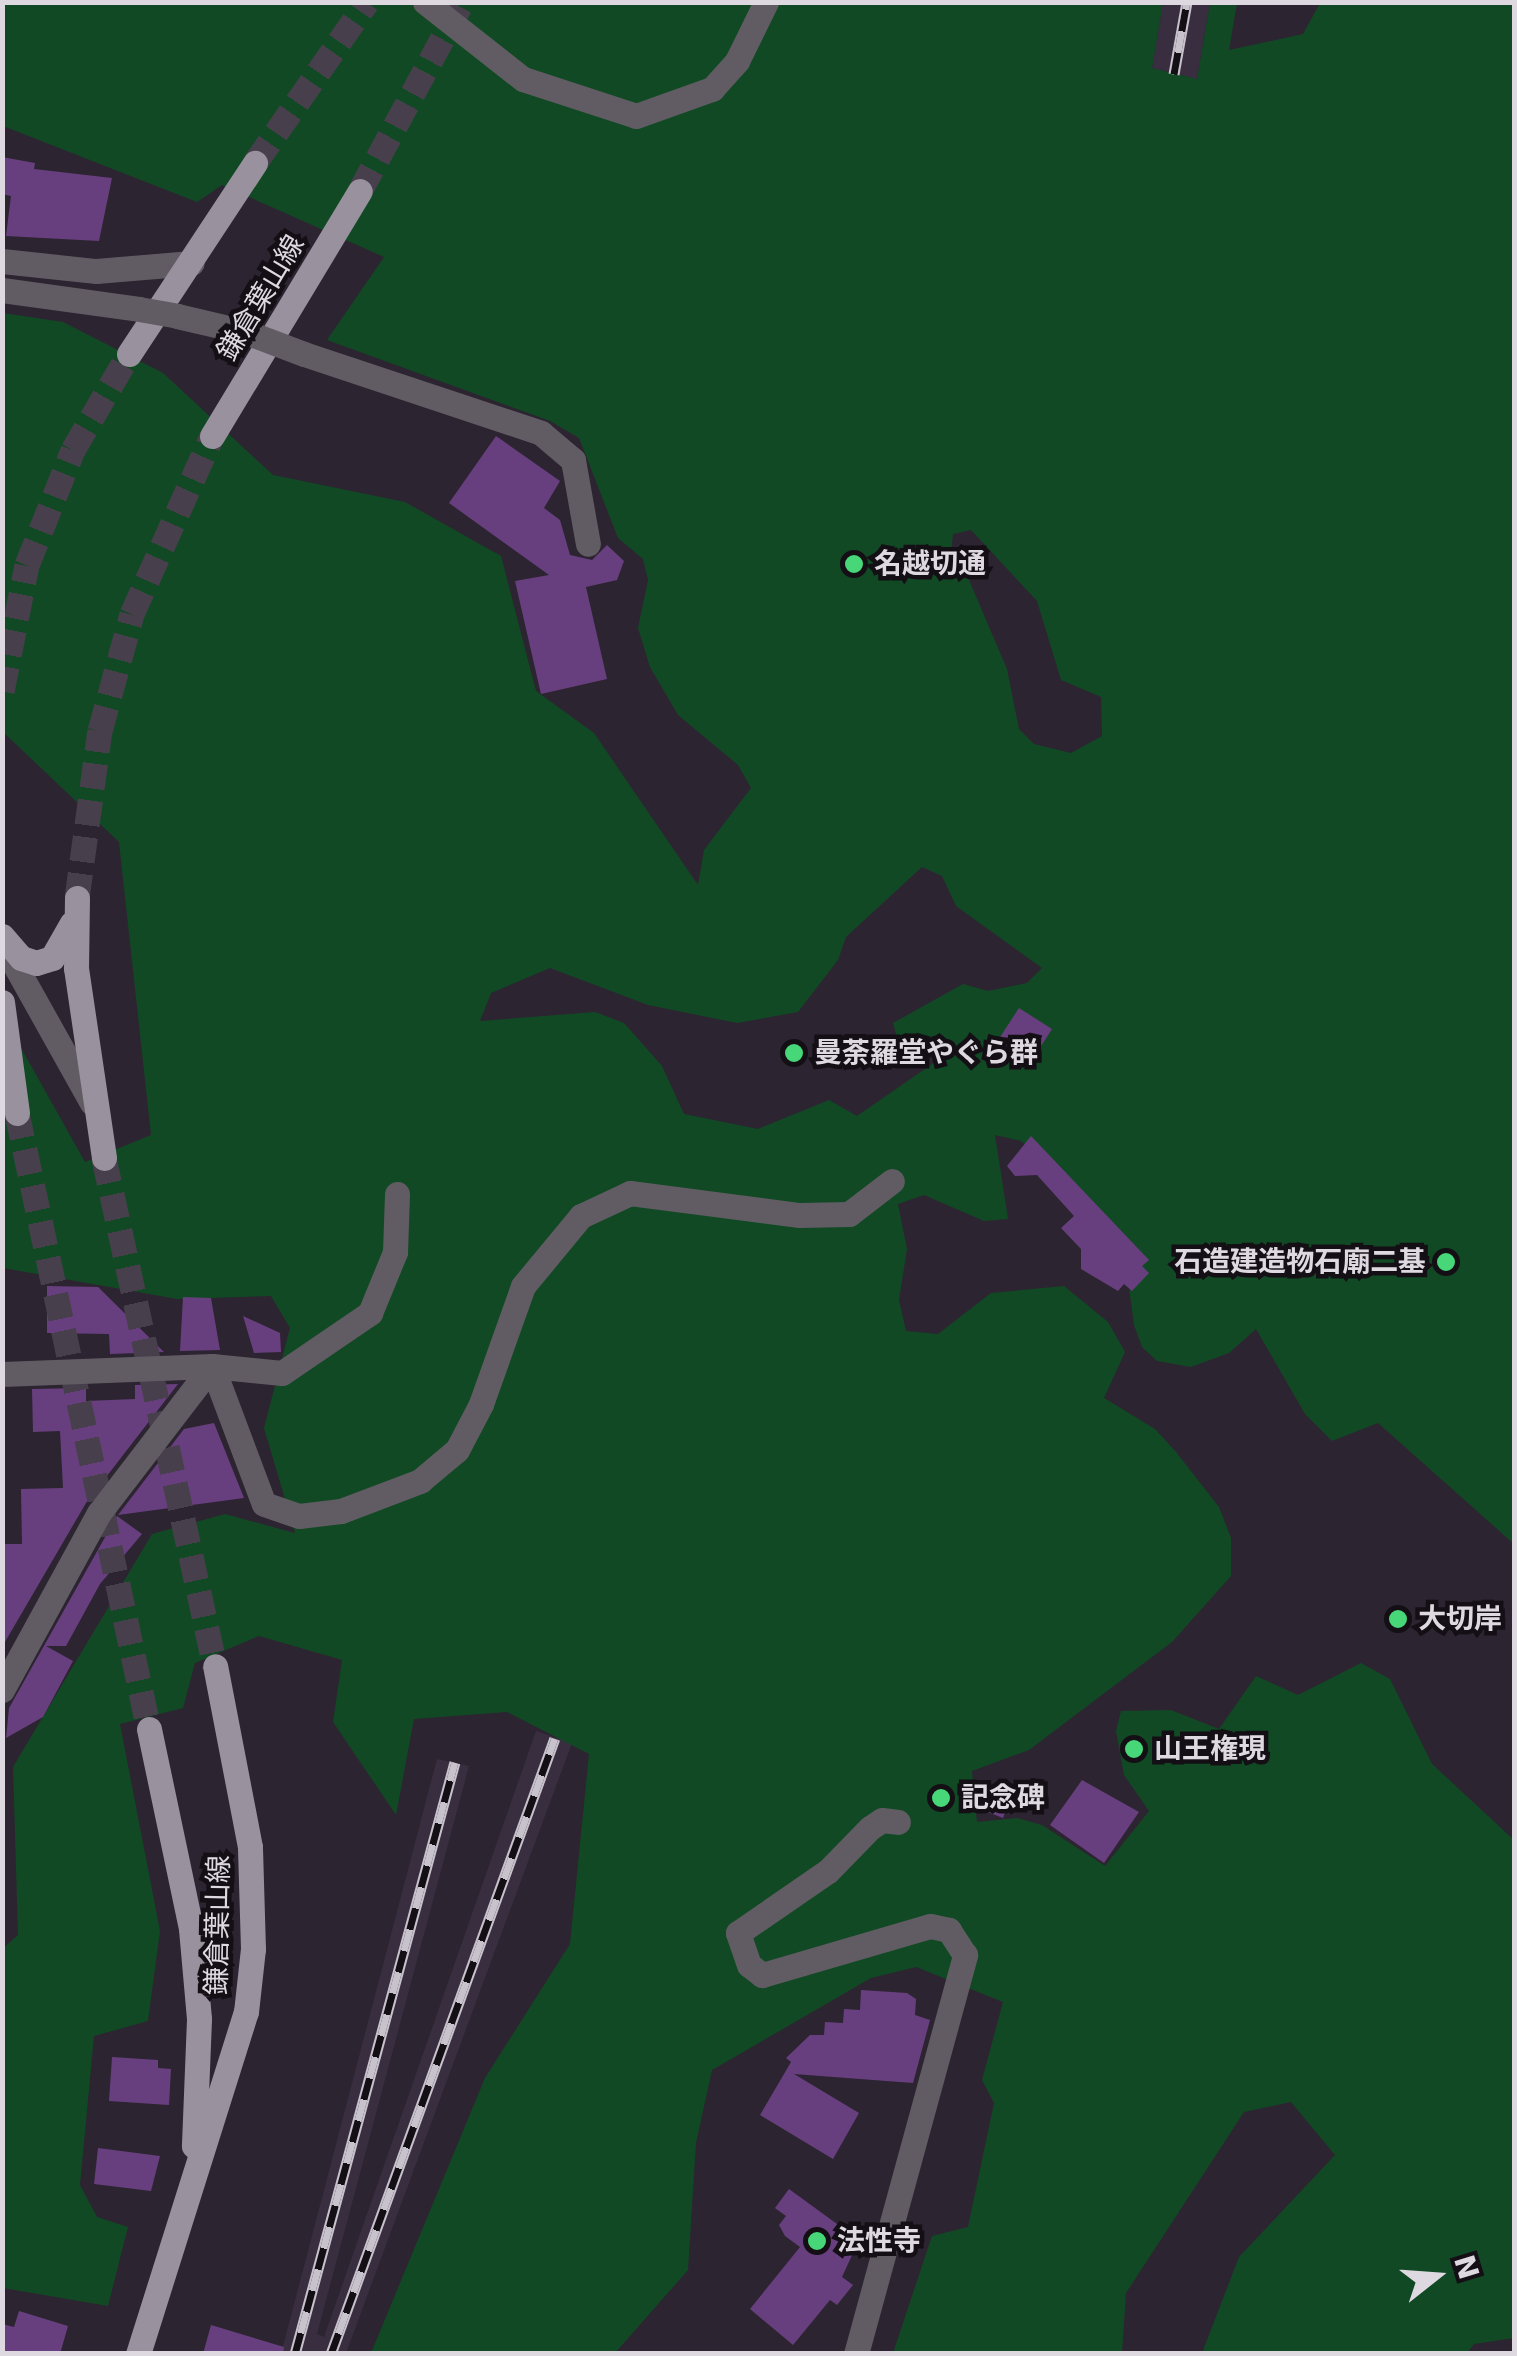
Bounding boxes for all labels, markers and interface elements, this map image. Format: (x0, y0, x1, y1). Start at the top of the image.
street label: 鎌倉葉山線 (211, 229, 311, 367)
place label: 名越切通 (874, 547, 986, 581)
marker: 名越切通 (843, 553, 865, 575)
place label: 曼荼羅堂やぐら群 (814, 1036, 1038, 1070)
marker: 曼荼羅堂やぐら群 (783, 1042, 805, 1064)
place label: 石造建造物石廟二基 (1174, 1245, 1426, 1279)
marker: 石造建造物石廟二基 (1435, 1251, 1457, 1273)
place label: 大切岸 (1418, 1602, 1502, 1636)
marker: 大切岸 (1387, 1608, 1409, 1630)
place label: 山王権現 (1154, 1732, 1266, 1766)
marker: 山王権現 (1123, 1738, 1145, 1760)
place label: 記念碑 (961, 1781, 1045, 1815)
marker: 記念碑 (930, 1787, 952, 1809)
street label: 鎌倉葉山線 (200, 1855, 236, 1995)
place label: 法性寺 (837, 2224, 921, 2258)
north arrow (1387, 2226, 1487, 2326)
marker: 法性寺 (806, 2230, 828, 2252)
text: N (1447, 2251, 1485, 2283)

